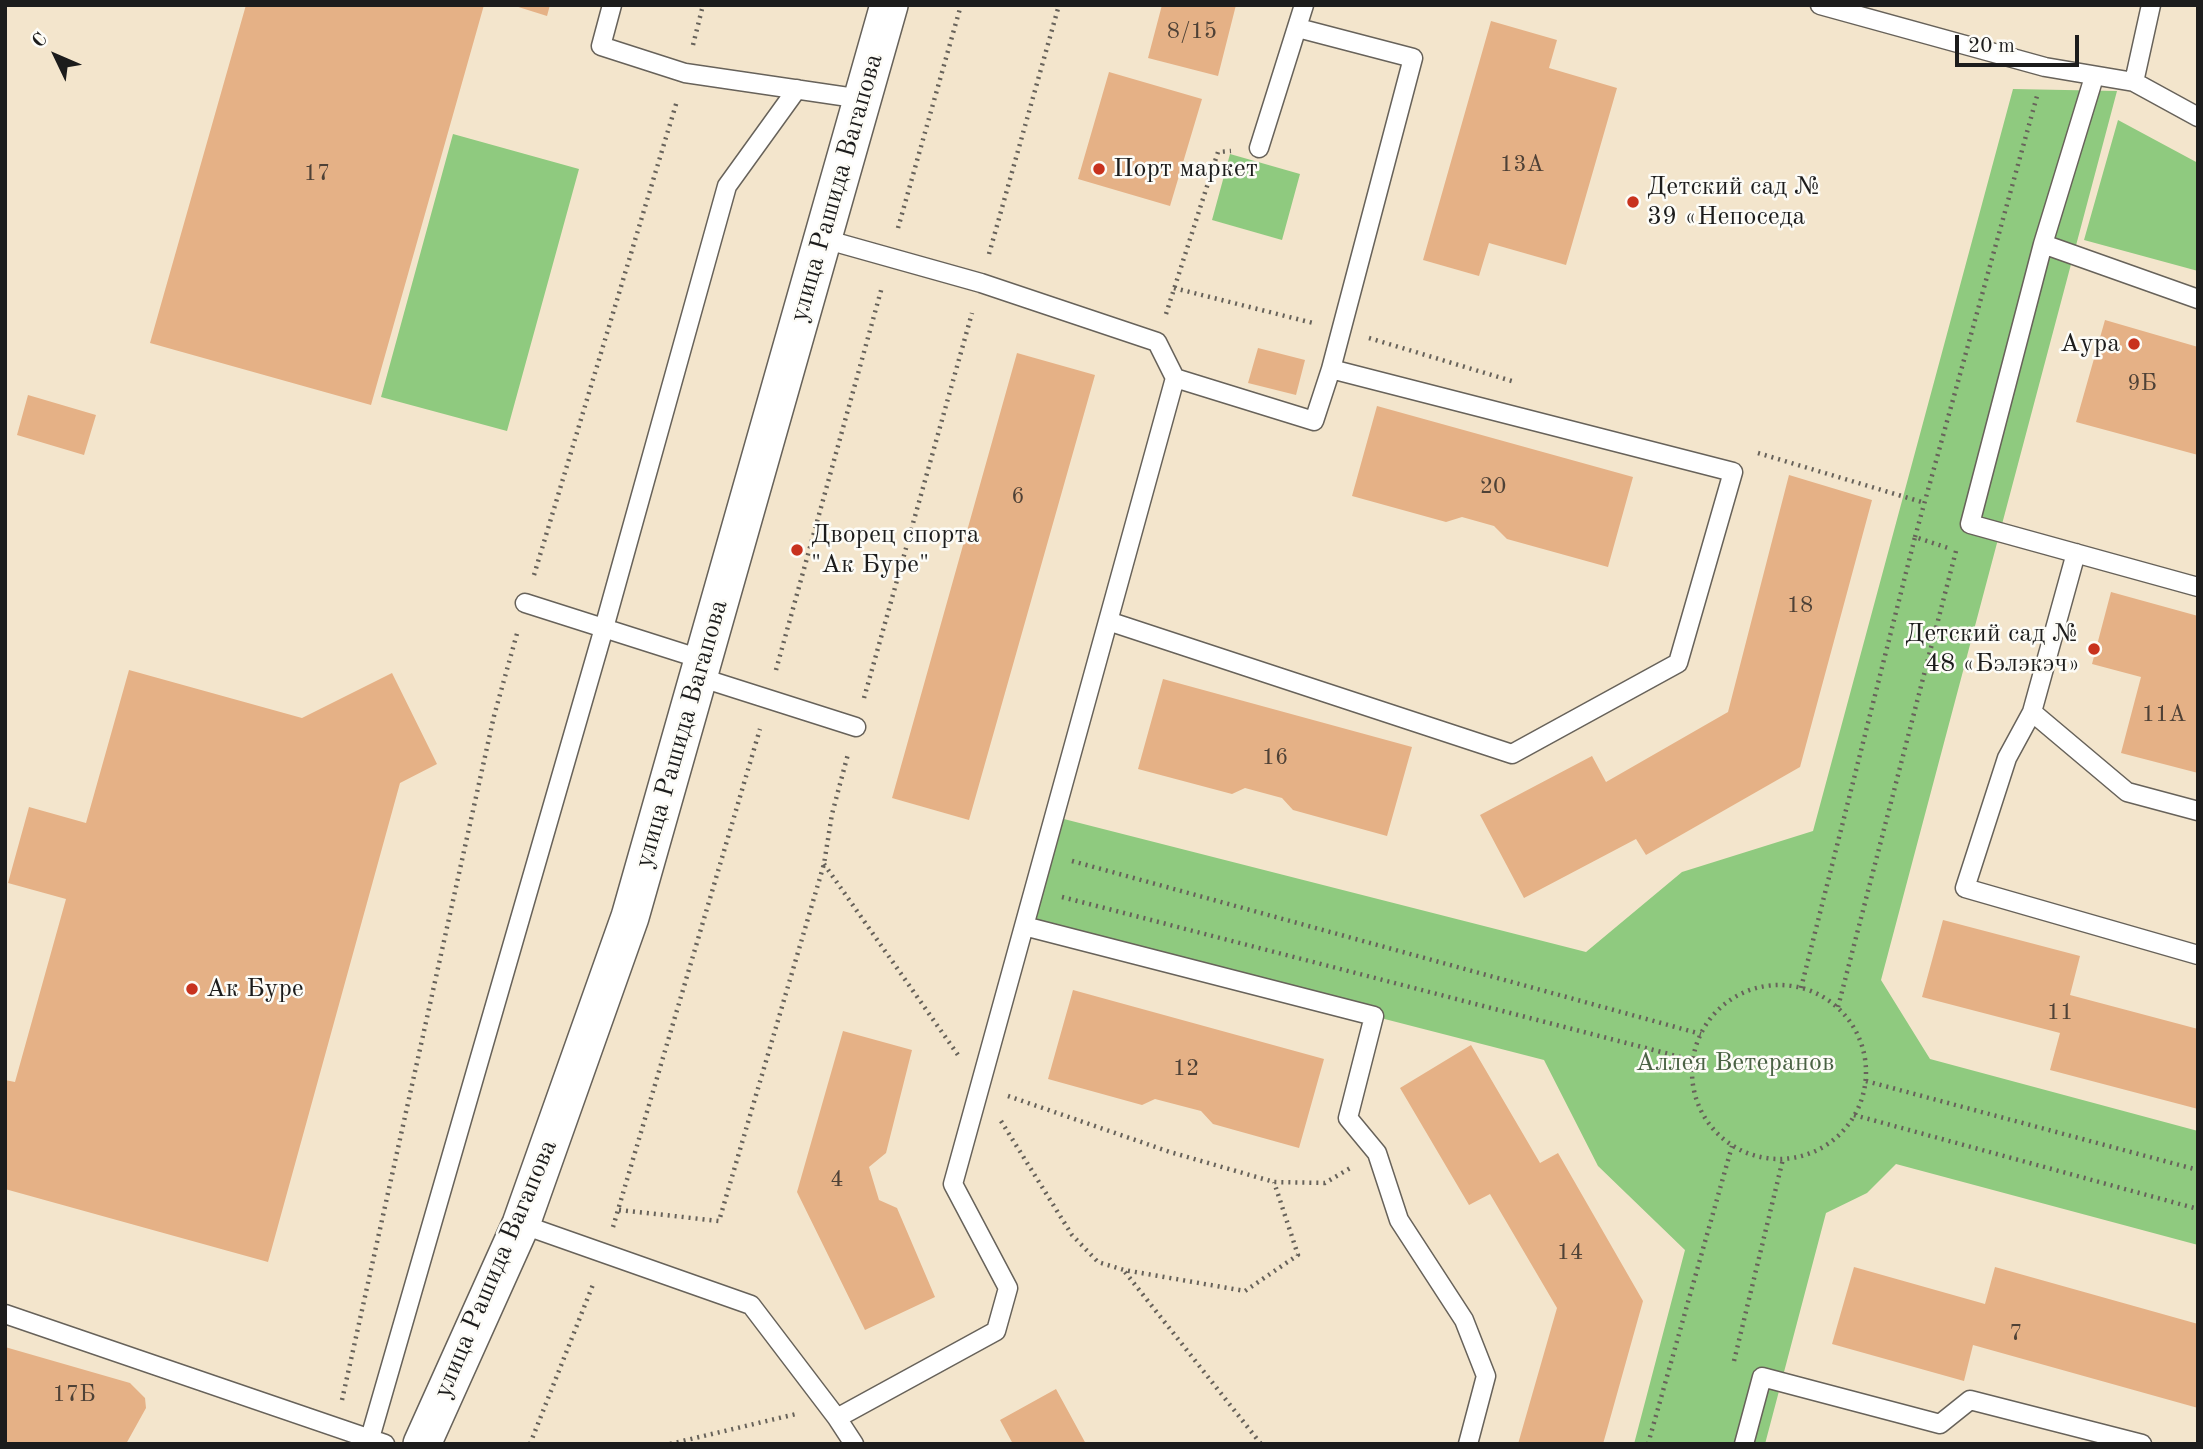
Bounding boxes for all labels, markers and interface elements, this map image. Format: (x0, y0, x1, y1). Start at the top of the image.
house number: 8/15 (1167, 18, 1217, 46)
north arrow (21, 21, 91, 91)
scale bar (1958, 21, 2082, 65)
text: С (29, 30, 52, 52)
text: 20 m (1968, 36, 2015, 57)
street label: улица Рашида Вагапова (784, 50, 890, 326)
house number: 13А (1500, 151, 1544, 179)
place label: Порт маркет (1113, 153, 1258, 185)
house number: 17 (304, 160, 330, 188)
marker: Порт маркет (1091, 161, 1107, 177)
place label: Детский сад № 39 «Непоседа (1647, 171, 1822, 232)
marker: Детский сад № 39 «Непоседа (1625, 194, 1641, 210)
place label: Аура (2060, 328, 2120, 360)
marker: Аура (2126, 336, 2142, 352)
house number: 9Б (2127, 370, 2157, 398)
house number: 20 (1480, 473, 1506, 501)
house number: 6 (1011, 483, 1025, 511)
place label: Дворец спорта "Ак Буре" (811, 519, 980, 580)
marker: Дворец спорта "Ак Буре" (789, 542, 805, 558)
house number: 18 (1787, 592, 1813, 620)
street label: улица Рашида Вагапова (629, 596, 735, 872)
place label: Детский сад № 48 «Бэлэкэч» (1905, 618, 2080, 680)
marker: Детский сад № 48 «Бэлэкэч» (2086, 641, 2102, 657)
house number: 11А (2142, 701, 2186, 729)
house number: 16 (1262, 744, 1288, 772)
place label: Ак Буре (206, 973, 304, 1005)
marker: Ак Буре (184, 981, 200, 997)
house number: 11 (2047, 999, 2073, 1027)
park label: Аллея Ветеранов (1636, 1047, 1834, 1079)
house number: 12 (1173, 1055, 1199, 1083)
street label: улица Рашида Вагапова (427, 1135, 565, 1403)
house number: 4 (830, 1166, 844, 1194)
house number: 14 (1557, 1239, 1583, 1267)
house number: 7 (2009, 1320, 2023, 1348)
house number: 17Б (53, 1381, 95, 1409)

